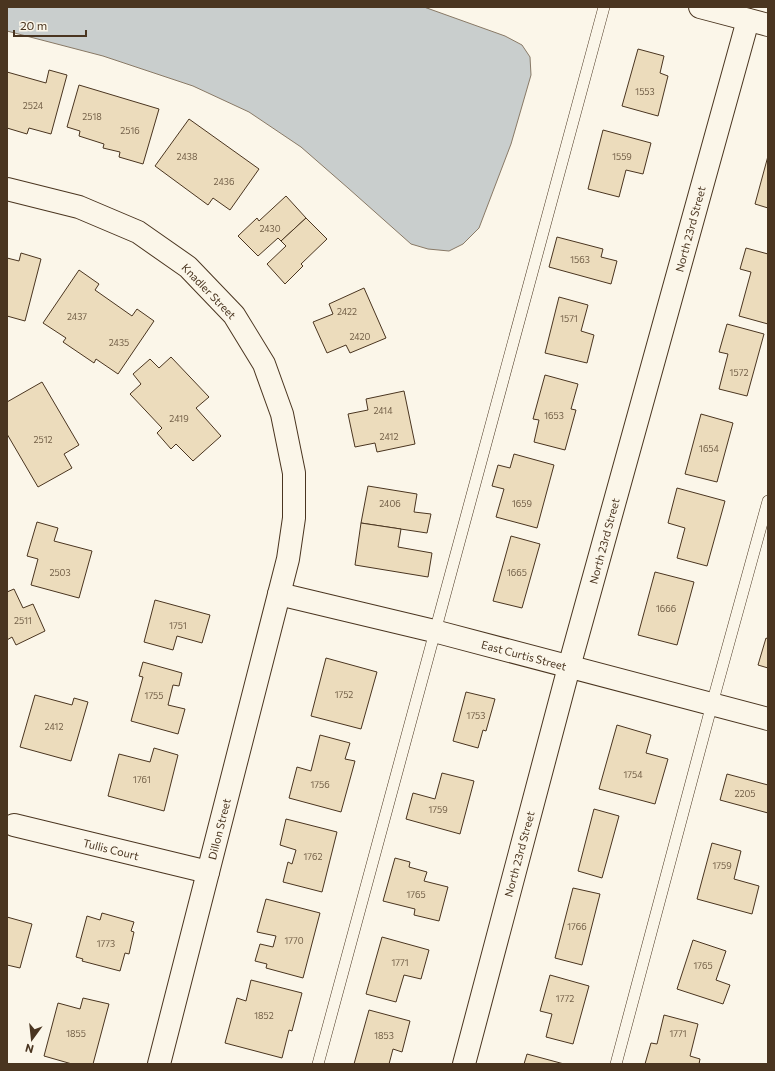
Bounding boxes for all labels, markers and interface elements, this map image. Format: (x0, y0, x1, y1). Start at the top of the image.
scale bar (14, 12, 86, 38)
text: 20 m (20, 18, 47, 32)
house number: 1553 (635, 86, 655, 97)
house number: 2524 (23, 100, 44, 111)
house number: 2518 (82, 111, 102, 122)
house number: 2516 (120, 125, 140, 136)
house number: 2438 (177, 151, 197, 162)
house number: 1559 (612, 151, 632, 162)
house number: 2436 (214, 176, 234, 187)
street label: North 23rd Street (672, 184, 708, 273)
house number: 2430 (259, 223, 281, 234)
house number: 1563 (570, 254, 590, 265)
street label: Knadler Street (179, 261, 239, 322)
house number: 2422 (337, 306, 357, 317)
house number: 2437 (67, 311, 87, 322)
house number: 1571 (560, 313, 578, 324)
house number: 2420 (350, 331, 371, 342)
house number: 2435 (109, 337, 129, 348)
house number: 1572 (730, 367, 748, 378)
house number: 2414 (373, 405, 393, 416)
house number: 1653 (544, 410, 564, 421)
house number: 2419 (169, 413, 189, 424)
house number: 2412 (380, 431, 398, 442)
house number: 2512 (34, 434, 53, 445)
house number: 1654 (699, 443, 720, 454)
street label: North 23rd Street (586, 496, 622, 585)
house number: 2406 (379, 498, 401, 509)
house number: 1659 (512, 498, 532, 509)
house number: 2503 (49, 567, 71, 578)
house number: 1665 (507, 567, 527, 578)
house number: 1666 (656, 603, 676, 614)
house number: 2511 (14, 615, 32, 626)
house number: 1751 (169, 620, 187, 631)
street label: East Curtis Street (480, 637, 568, 673)
house number: 1752 (335, 689, 353, 700)
house number: 1755 (145, 690, 163, 701)
house number: 1753 (467, 710, 485, 721)
house number: 2412 (45, 721, 63, 732)
house number: 1754 (623, 769, 643, 780)
house number: 1761 (133, 774, 151, 785)
house number: 1756 (310, 779, 330, 790)
house number: 2205 (735, 788, 756, 799)
street label: Dillon Street (205, 797, 233, 861)
house number: 1759 (428, 804, 448, 815)
street label: North 23rd Street (501, 809, 537, 898)
street label: Tullis Court (82, 836, 141, 862)
house number: 1762 (303, 851, 323, 862)
house number: 1759 (712, 860, 732, 871)
house number: 1765 (406, 889, 426, 900)
house number: 1766 (567, 921, 587, 932)
house number: 1770 (284, 935, 304, 946)
house number: 1773 (97, 938, 115, 949)
house number: 1771 (391, 957, 409, 968)
house number: 1765 (693, 960, 713, 971)
house number: 1772 (556, 993, 574, 1004)
house number: 1852 (254, 1010, 274, 1021)
north arrow (12, 1019, 52, 1059)
house number: 1855 (66, 1028, 86, 1039)
house number: 1771 (669, 1028, 687, 1039)
house number: 1853 (374, 1030, 394, 1041)
text: N (24, 1042, 35, 1056)

